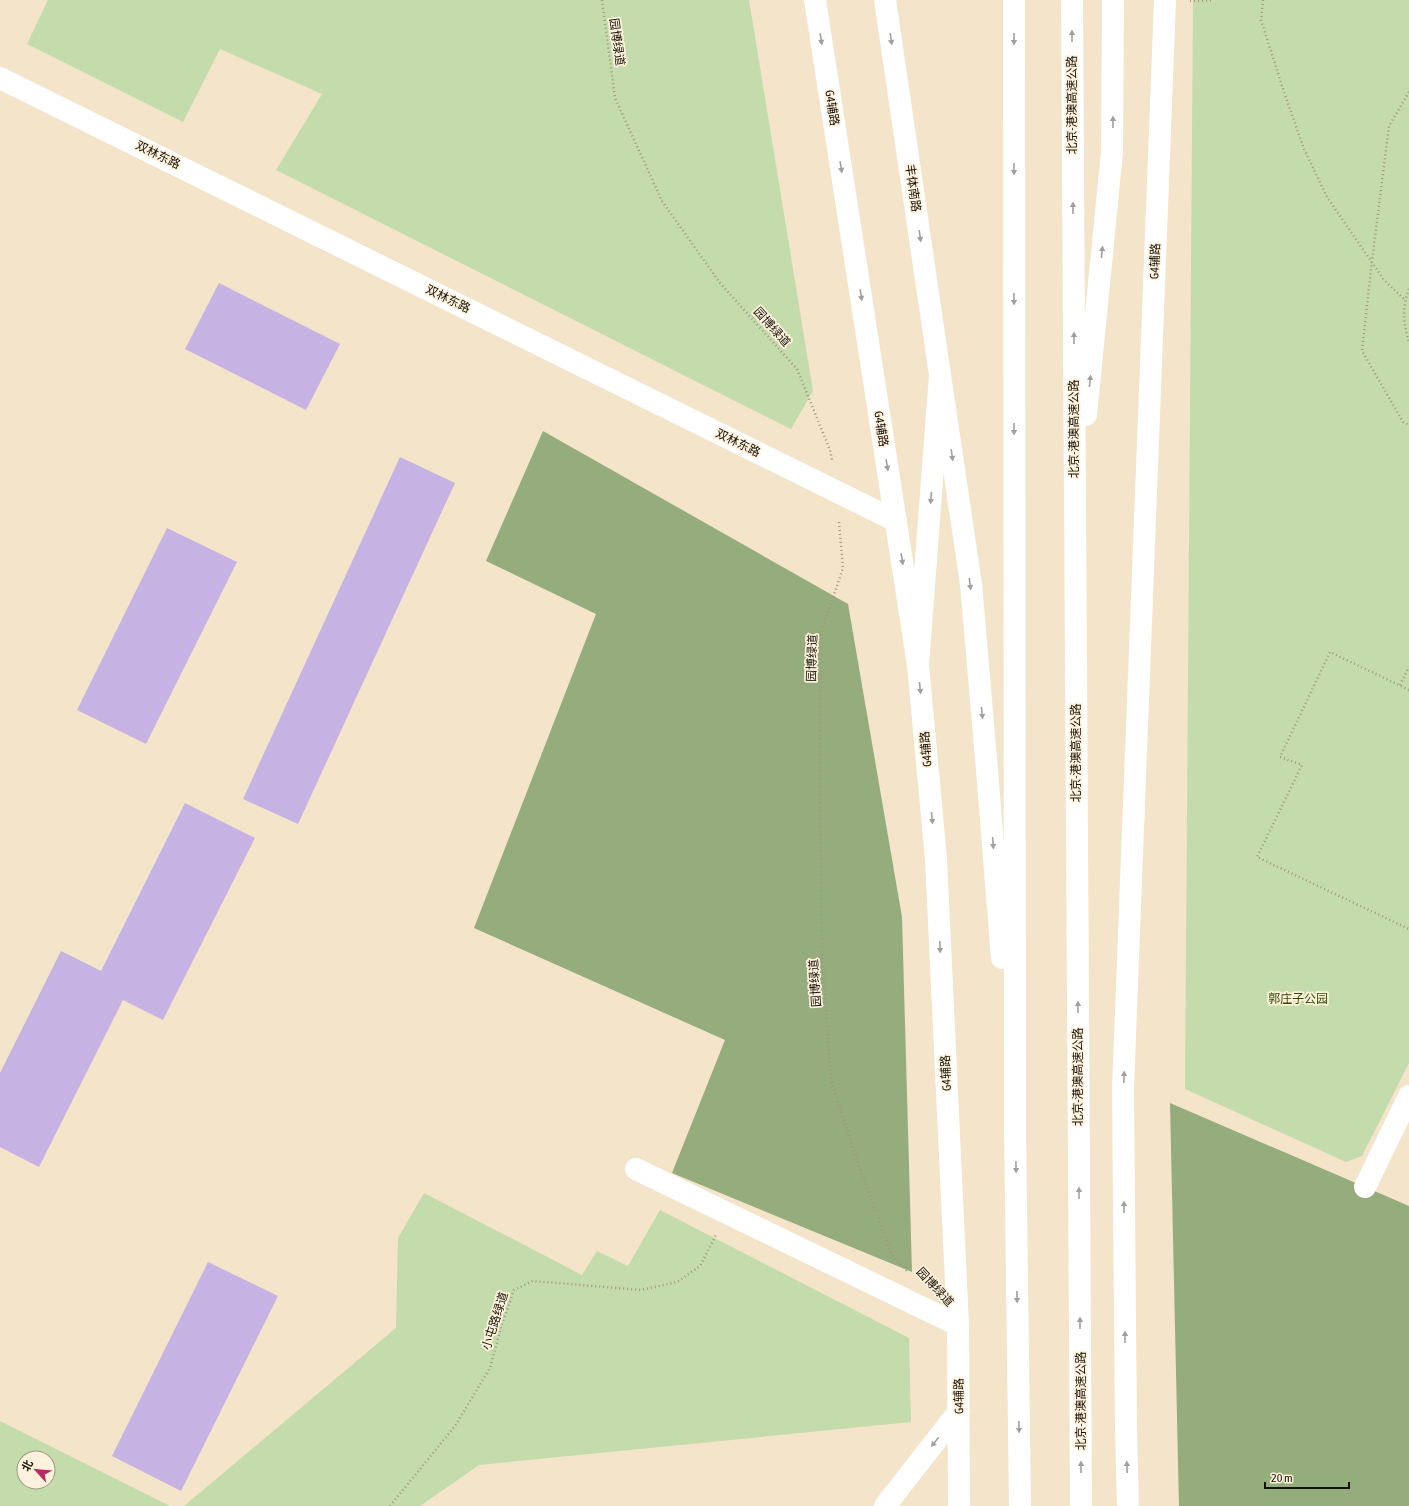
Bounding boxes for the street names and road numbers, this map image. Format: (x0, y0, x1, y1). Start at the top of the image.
street label: 园博绿道 (607, 17, 627, 67)
street label: 北京-港澳高速公路 (1065, 55, 1079, 155)
street label: G4辅路 (822, 89, 842, 127)
street label: 双林东路 (133, 138, 183, 172)
street label: 丰体南路 (903, 163, 923, 213)
street label: G4辅路 (1147, 243, 1163, 279)
street label: 双林东路 (423, 282, 473, 316)
street label: 园博绿道 (751, 304, 793, 350)
street label: 北京-港澳高速公路 (1067, 379, 1081, 479)
street label: G4辅路 (871, 410, 891, 448)
street label: 双林东路 (713, 426, 763, 460)
street label: 园博绿道 (804, 634, 820, 682)
street label: 北京-港澳高速公路 (1069, 703, 1083, 803)
street label: G4辅路 (917, 730, 935, 768)
street label: 园博绿道 (806, 959, 824, 1007)
street label: 北京-港澳高速公路 (1071, 1027, 1085, 1127)
street label: G4辅路 (938, 1055, 954, 1091)
street label: 园博绿道 (914, 1265, 956, 1309)
street label: 小屯路绿道 (479, 1290, 511, 1352)
street label: 北京-港澳高速公路 (1074, 1351, 1088, 1451)
street label: G4辅路 (952, 1378, 966, 1414)

